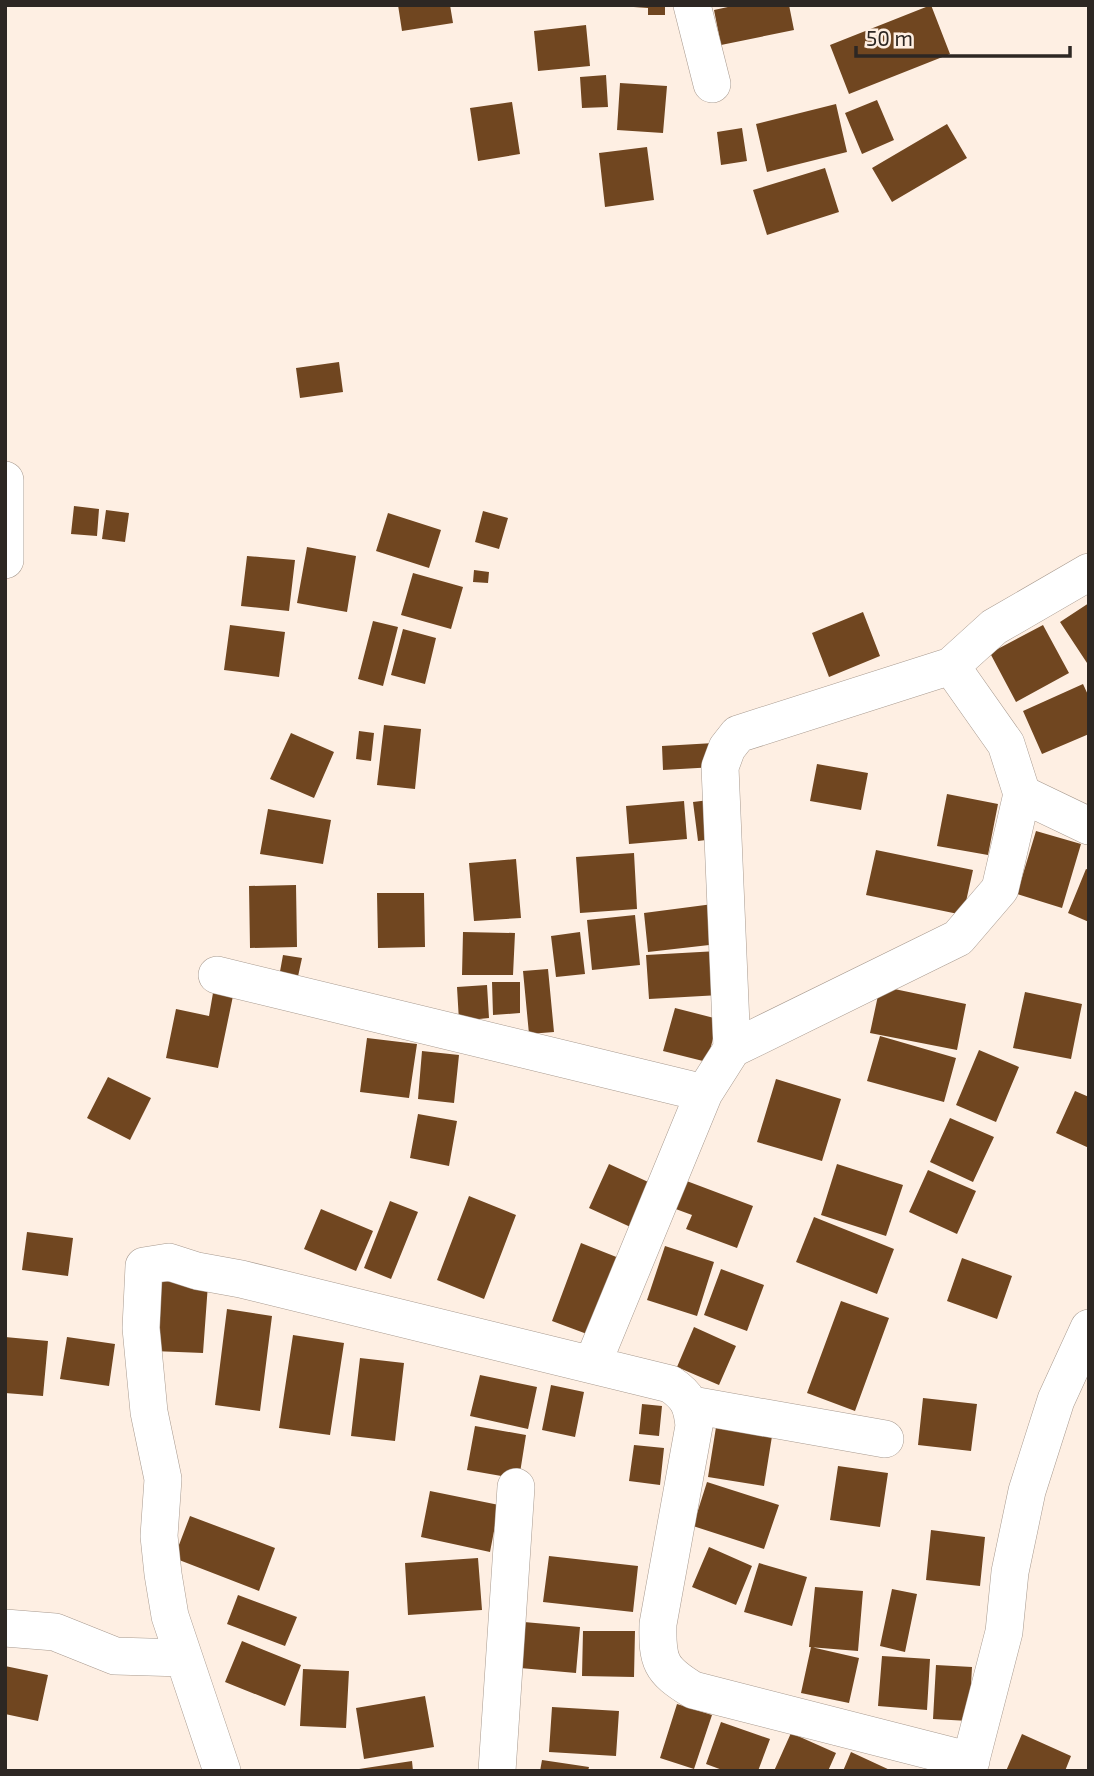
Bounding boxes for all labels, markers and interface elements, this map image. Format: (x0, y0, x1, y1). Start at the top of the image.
scale bar (856, 14, 1070, 58)
text: 50 m (866, 25, 913, 50)

